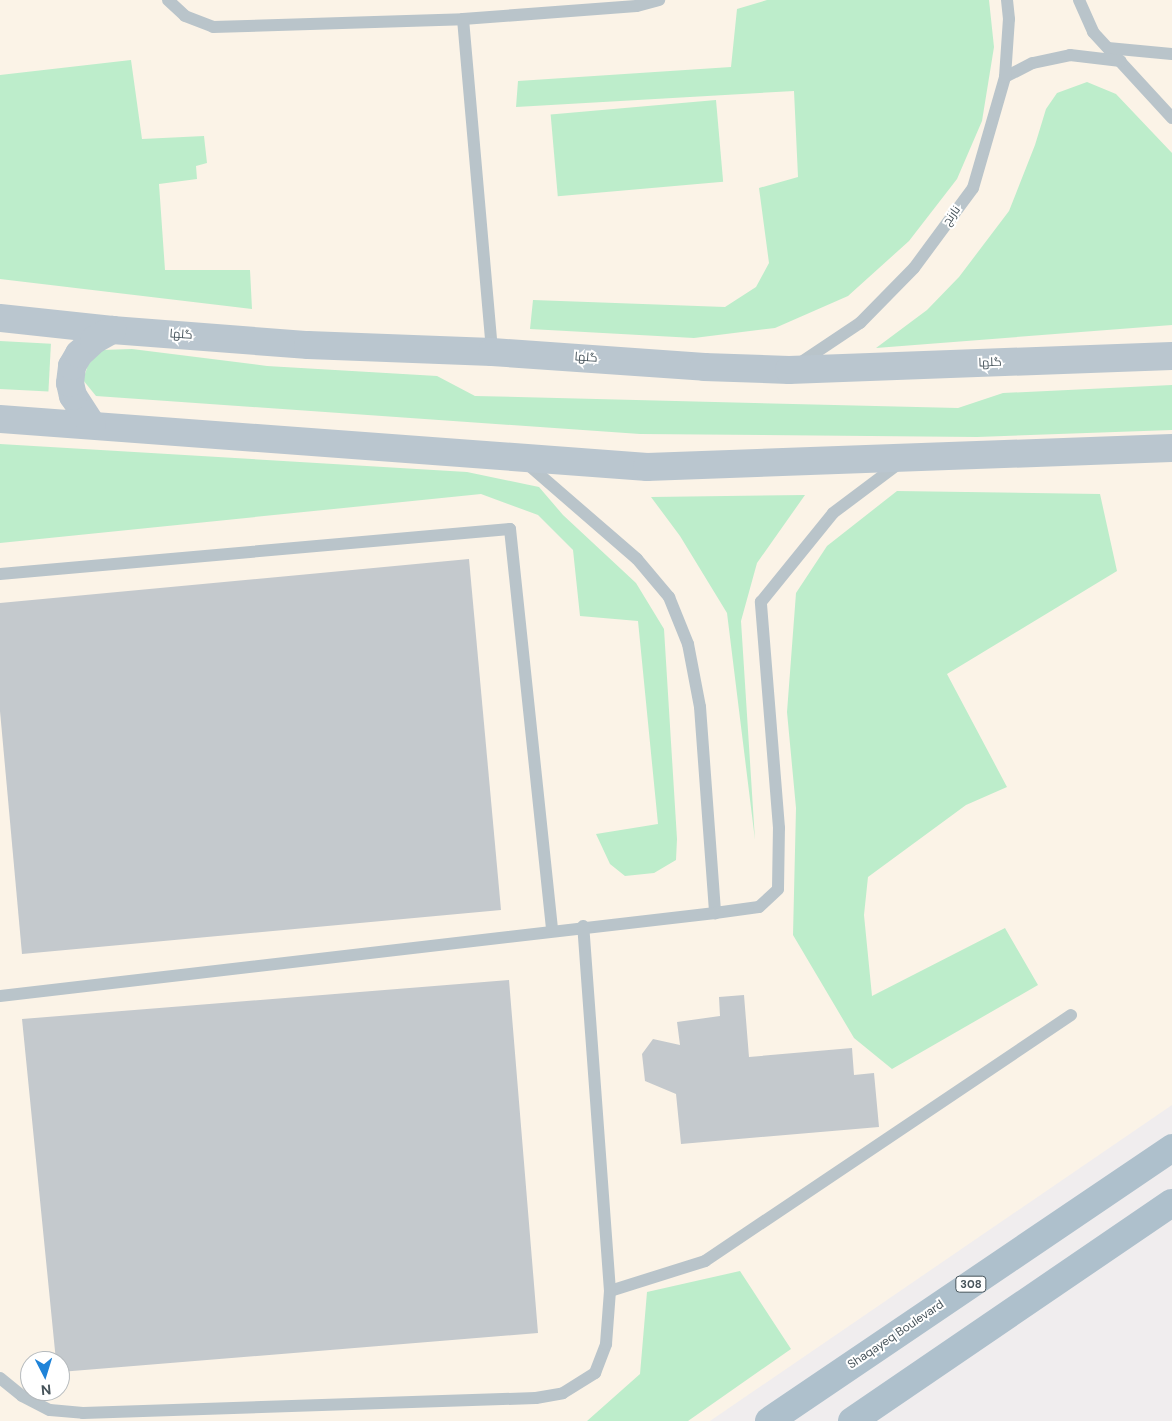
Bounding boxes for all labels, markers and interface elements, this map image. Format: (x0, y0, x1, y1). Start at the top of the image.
street label: نارنج (940, 203, 964, 229)
street label: گلها (169, 327, 193, 343)
street label: گلها (574, 350, 598, 366)
street label: گلها (978, 355, 1002, 371)
road number: 308 (955, 1276, 987, 1292)
street label: Shaqayeq Boulevard (845, 1298, 947, 1372)
north arrow (20, 1351, 70, 1401)
text: N (40, 1381, 52, 1399)

